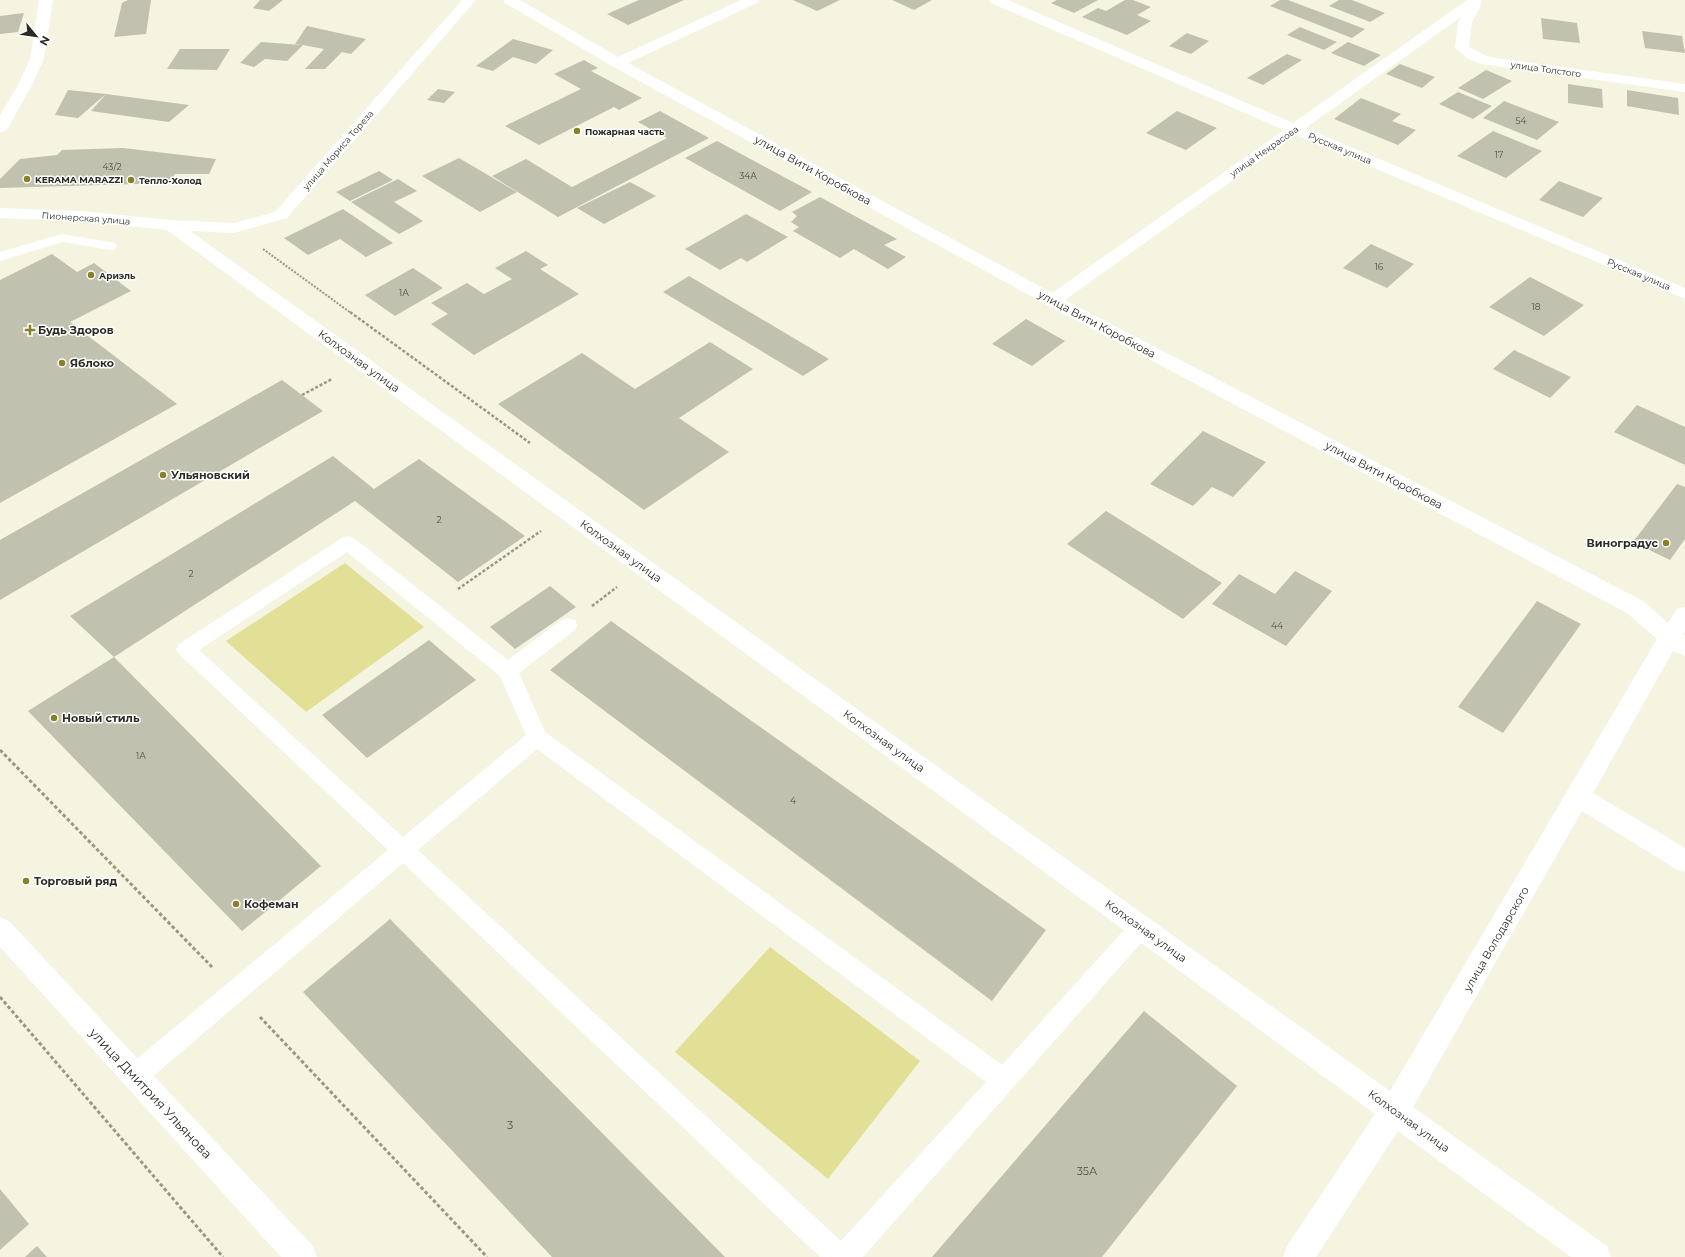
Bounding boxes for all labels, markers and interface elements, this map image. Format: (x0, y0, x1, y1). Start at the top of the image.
north arrow (16, 16, 56, 56)
text: N (36, 34, 53, 48)
street label: улица Толстого (1509, 58, 1582, 79)
street label: улица Мориса Тореза (300, 108, 376, 193)
house number: 54 (1515, 115, 1527, 126)
street label: улица Некрасова (1227, 123, 1301, 179)
marker: Пожарная часть (572, 126, 582, 136)
place label: Пожарная часть (585, 126, 665, 137)
street label: Русская улица (1307, 130, 1373, 166)
street label: улица Вити Коробкова (751, 132, 874, 208)
house number: 17 (1495, 149, 1503, 160)
house number: 43/2 (102, 161, 122, 172)
house number: 34А (739, 170, 757, 181)
marker: KERAMA MARAZZI (22, 174, 32, 184)
place label: KERAMA MARAZZI (35, 174, 123, 185)
marker: Тепло-Холод (126, 175, 136, 185)
place label: Тепло-Холод (139, 175, 202, 186)
street label: Пионерская улица (41, 209, 131, 227)
street label: Русская улица (1606, 256, 1672, 292)
house number: 16 (1375, 261, 1384, 272)
marker: Ариэль (86, 270, 96, 280)
place label: Ариэль (99, 270, 136, 281)
house number: 1А (399, 287, 409, 298)
street label: улица Вити Коробкова (1035, 287, 1158, 361)
house number: 18 (1532, 301, 1541, 312)
place label: Будь Здоров (38, 323, 114, 337)
marker: Будь Здоров (25, 325, 35, 335)
street label: Колхозная улица (315, 327, 403, 395)
place label: Яблоко (70, 356, 114, 370)
marker: Яблоко (57, 358, 67, 368)
street label: улица Вити Коробкова (1322, 438, 1445, 512)
place label: Ульяновский (171, 468, 250, 482)
marker: Ульяновский (158, 470, 168, 480)
house number: 2 (436, 514, 442, 525)
street label: Колхозная улица (577, 517, 665, 585)
place label: Виноградус (1587, 536, 1658, 550)
marker: Виноградус (1661, 538, 1671, 548)
house number: 2 (188, 568, 194, 579)
house number: 44 (1271, 620, 1283, 631)
street label: Колхозная улица (840, 707, 928, 775)
place label: Новый стиль (62, 711, 140, 725)
marker: Новый стиль (49, 713, 59, 723)
house number: 1А (136, 750, 146, 761)
house number: 4 (790, 795, 796, 806)
place label: Торговый ряд (34, 874, 117, 888)
marker: Торговый ряд (21, 876, 31, 886)
street label: улица Володарского (1460, 884, 1532, 995)
place label: Кофеман (244, 897, 299, 911)
street label: Колхозная улица (1102, 897, 1190, 965)
marker: Кофеман (231, 899, 241, 909)
street label: улица Дмитрия Ульянова (86, 1024, 216, 1162)
street label: Колхозная улица (1365, 1087, 1453, 1155)
house number: 3 (507, 1118, 513, 1132)
house number: 35А (1077, 1164, 1098, 1178)

